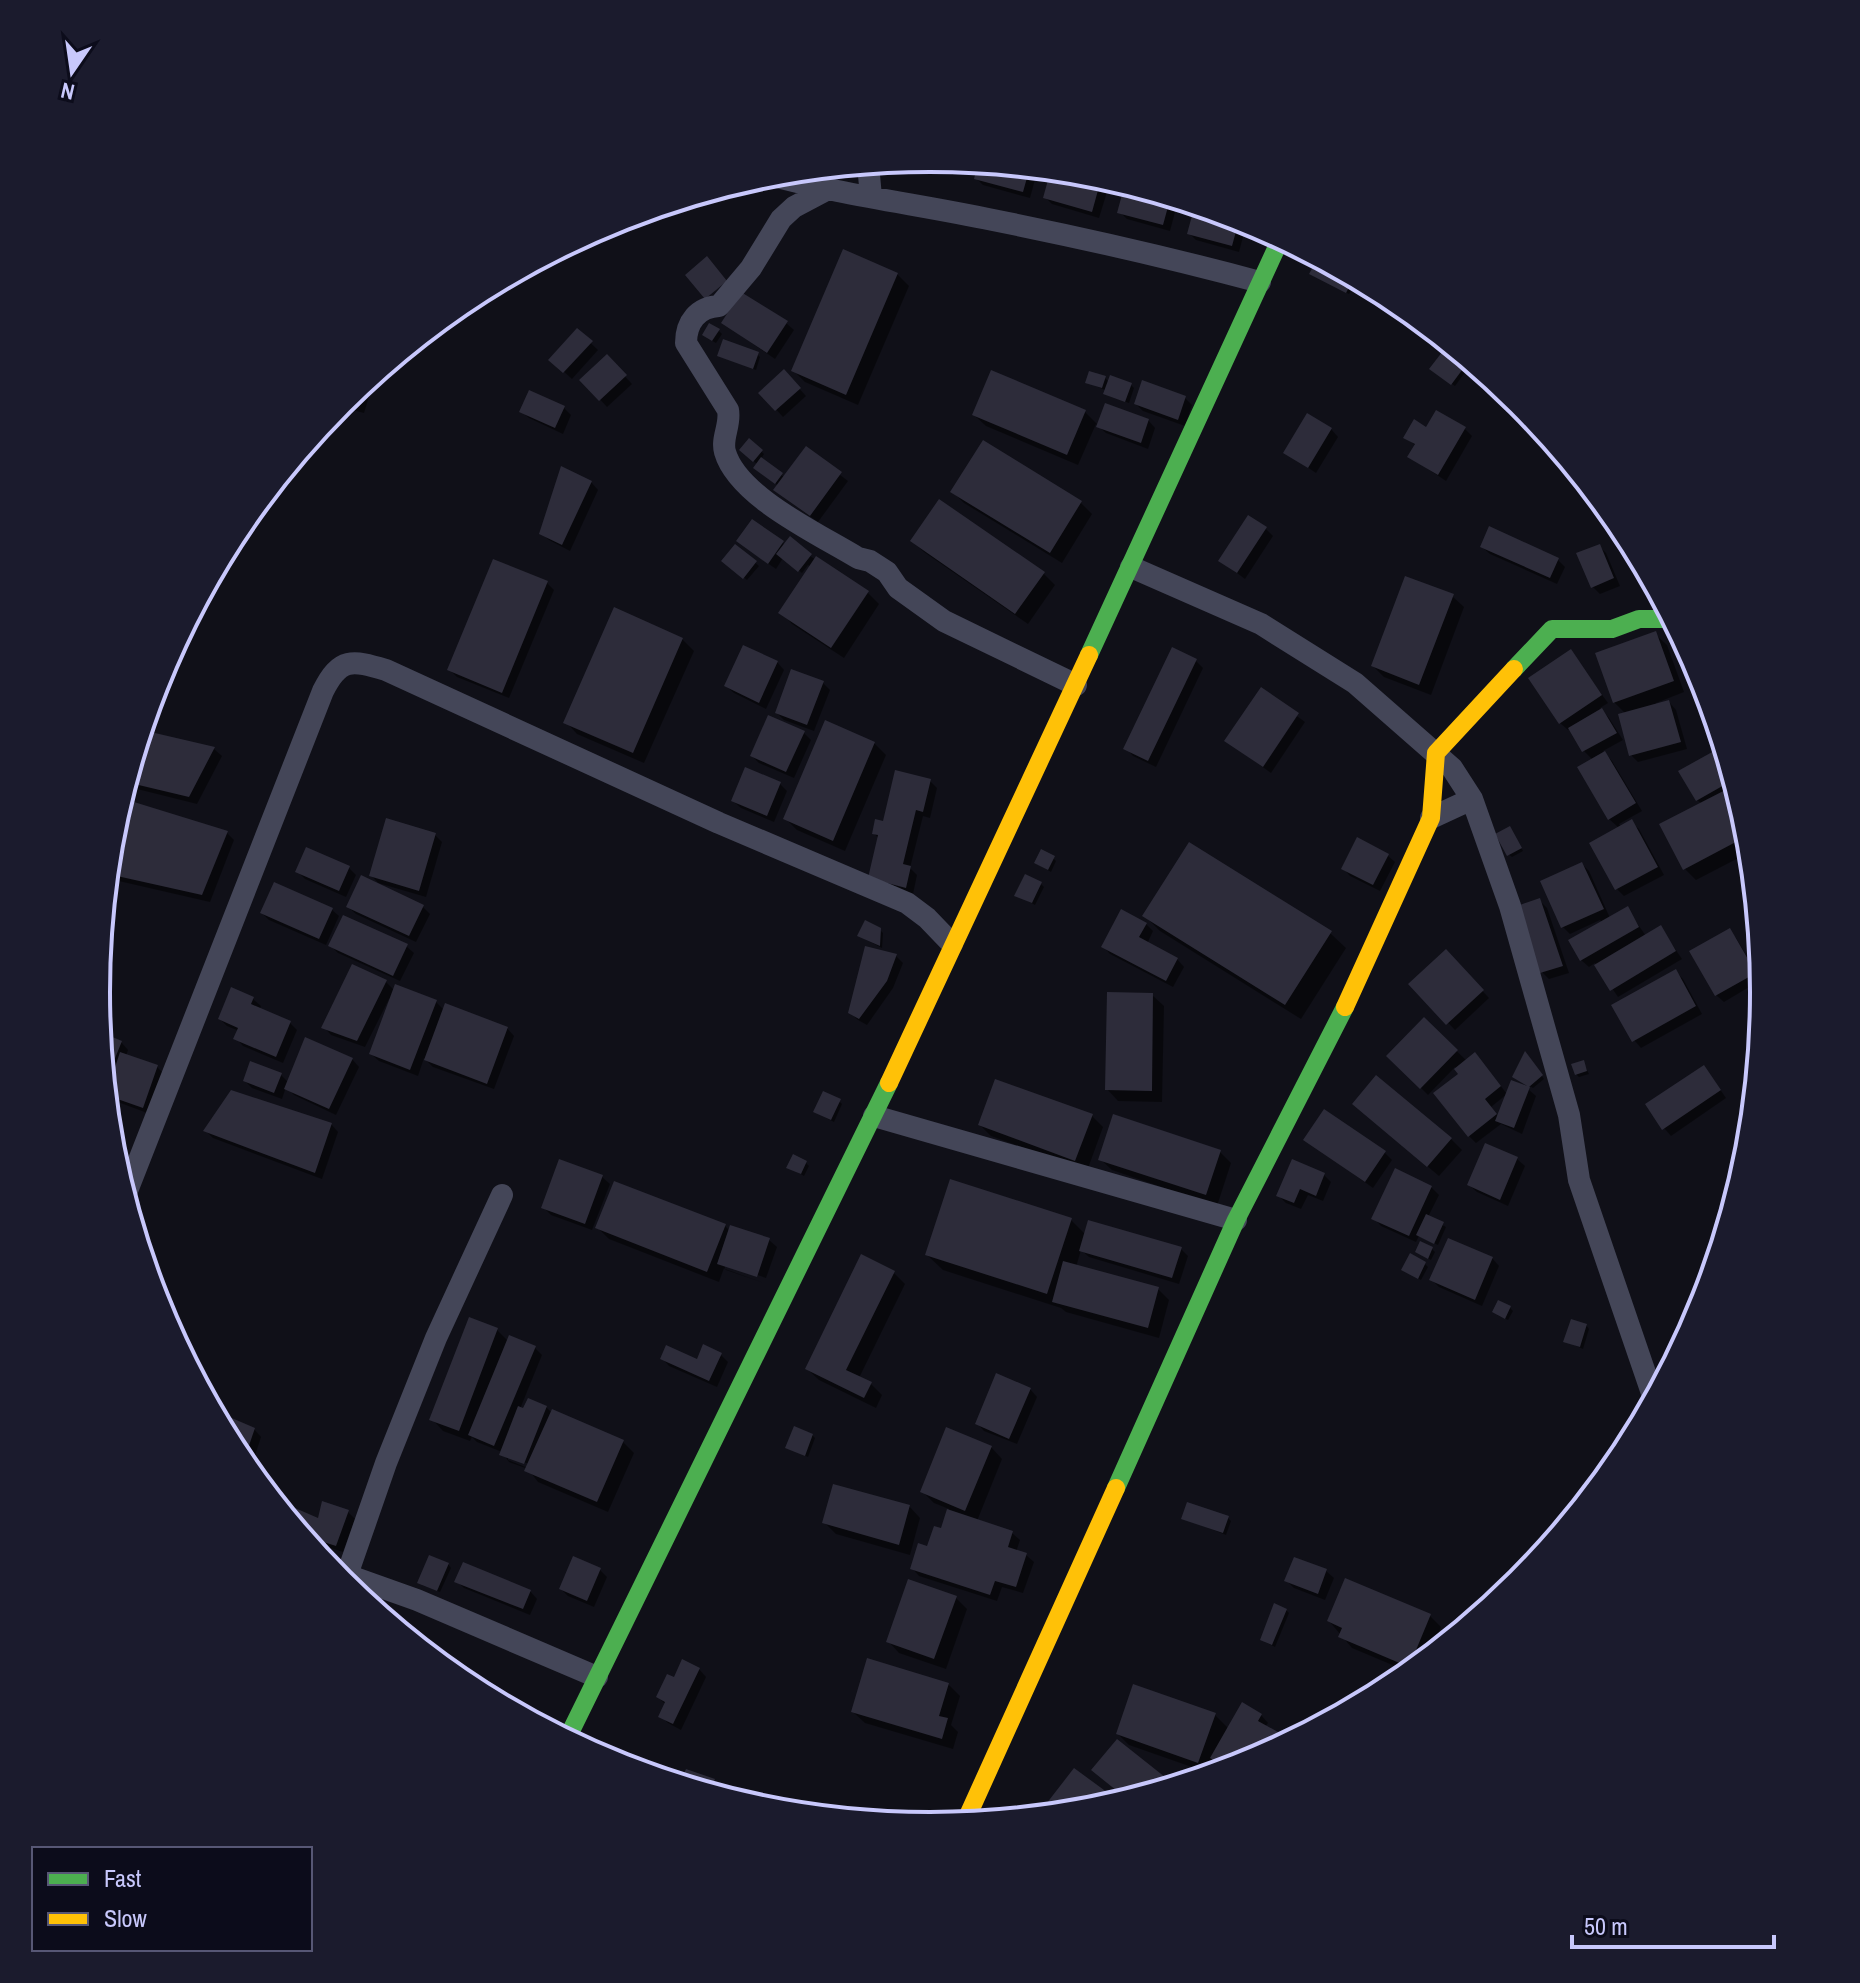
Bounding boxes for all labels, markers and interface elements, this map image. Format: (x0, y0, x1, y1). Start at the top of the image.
north arrow (32, 32, 112, 112)
text: N (58, 75, 77, 108)
legend (32, 1847, 312, 1951)
text: Fast (104, 1862, 142, 1894)
scale bar (1572, 1899, 1774, 1949)
text: Slow (104, 1902, 147, 1934)
text: 50 m (1584, 1910, 1628, 1942)

